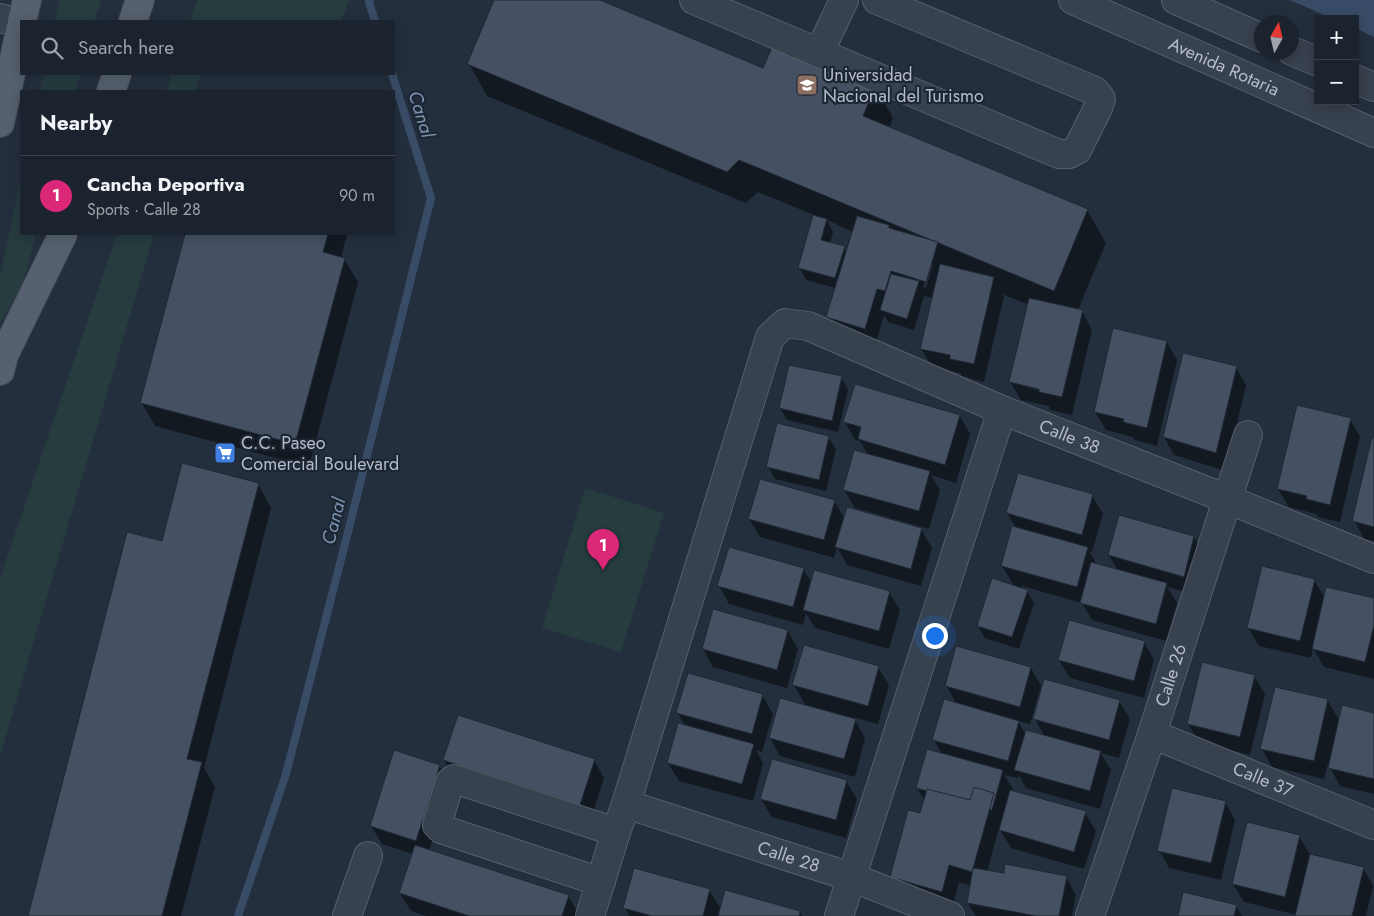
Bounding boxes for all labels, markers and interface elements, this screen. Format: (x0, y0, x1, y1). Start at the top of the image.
north arrow (1254, 15, 1299, 60)
map controls (1314, 15, 1359, 105)
button: + (1314, 15, 1359, 60)
search box (20, 20, 395, 75)
street label: Avenida Rotaria (1164, 31, 1284, 103)
icon: search (38, 34, 66, 62)
text: Search here (78, 34, 174, 61)
button: − (1314, 60, 1359, 105)
place label: Universidad Nacional del Turismo (823, 62, 984, 109)
school or university icon: Universidad Nacional del Turismo (795, 73, 819, 97)
water label: Canal (402, 87, 442, 142)
text: Nearby (40, 108, 112, 138)
text: Cancha Deportiva (87, 171, 245, 198)
text: 1 (52, 184, 60, 207)
text: 90 m (339, 184, 375, 207)
text: Sports · Calle 28 (87, 198, 201, 221)
street label: Calle 38 (1035, 413, 1104, 460)
place label: C.C. Paseo Comercial Boulevard (241, 430, 399, 477)
supermarket icon: C.C. Paseo Comercial Boulevard (213, 441, 237, 465)
water label: Canal (315, 494, 353, 547)
pin: 1 (587, 529, 619, 570)
your location (922, 623, 948, 649)
street label: Calle 26 (1149, 640, 1193, 710)
street label: Calle 37 (1229, 756, 1298, 804)
street label: Calle 28 (754, 835, 823, 879)

